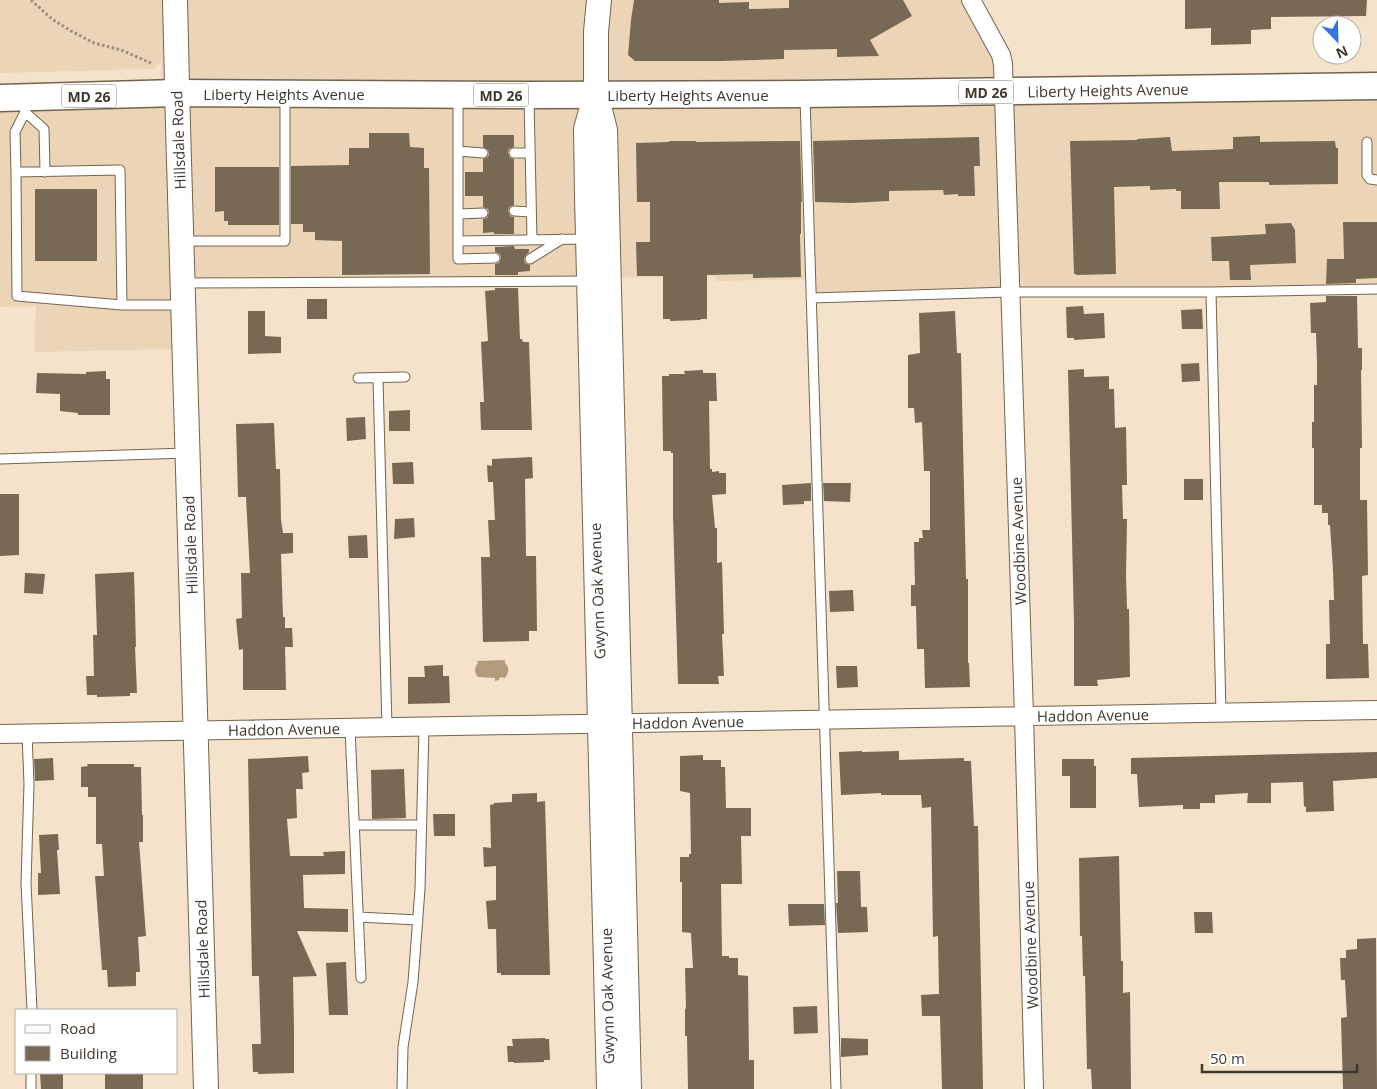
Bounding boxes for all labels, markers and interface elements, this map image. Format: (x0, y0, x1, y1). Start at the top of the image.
north arrow (1312, 15, 1362, 65)
text: N (1333, 41, 1351, 63)
street label: Liberty Heights Avenue (1027, 79, 1189, 101)
road number: MD 26 (958, 80, 1014, 104)
road number: MD 26 (62, 84, 116, 108)
street label: Liberty Heights Avenue (203, 84, 365, 104)
road number: MD 26 (474, 84, 528, 106)
street label: Liberty Heights Avenue (607, 85, 769, 105)
street label: Hillsdale Road (166, 90, 190, 190)
street label: Woodbine Avenue (1006, 477, 1030, 605)
street label: Hillsdale Road (178, 495, 202, 595)
street label: Gwynn Oak Avenue (585, 523, 609, 659)
street label: Haddon Avenue (1037, 704, 1149, 726)
street label: Haddon Avenue (632, 711, 744, 733)
street label: Haddon Avenue (228, 718, 340, 740)
street label: Woodbine Avenue (1018, 881, 1042, 1009)
street label: Hillsdale Road (190, 899, 214, 999)
street label: Gwynn Oak Avenue (596, 928, 618, 1064)
legend (15, 1009, 178, 1074)
text: Road (60, 1018, 96, 1038)
scale bar (1202, 1042, 1357, 1074)
text: Building (60, 1043, 117, 1063)
text: 50 m (1210, 1048, 1245, 1068)

